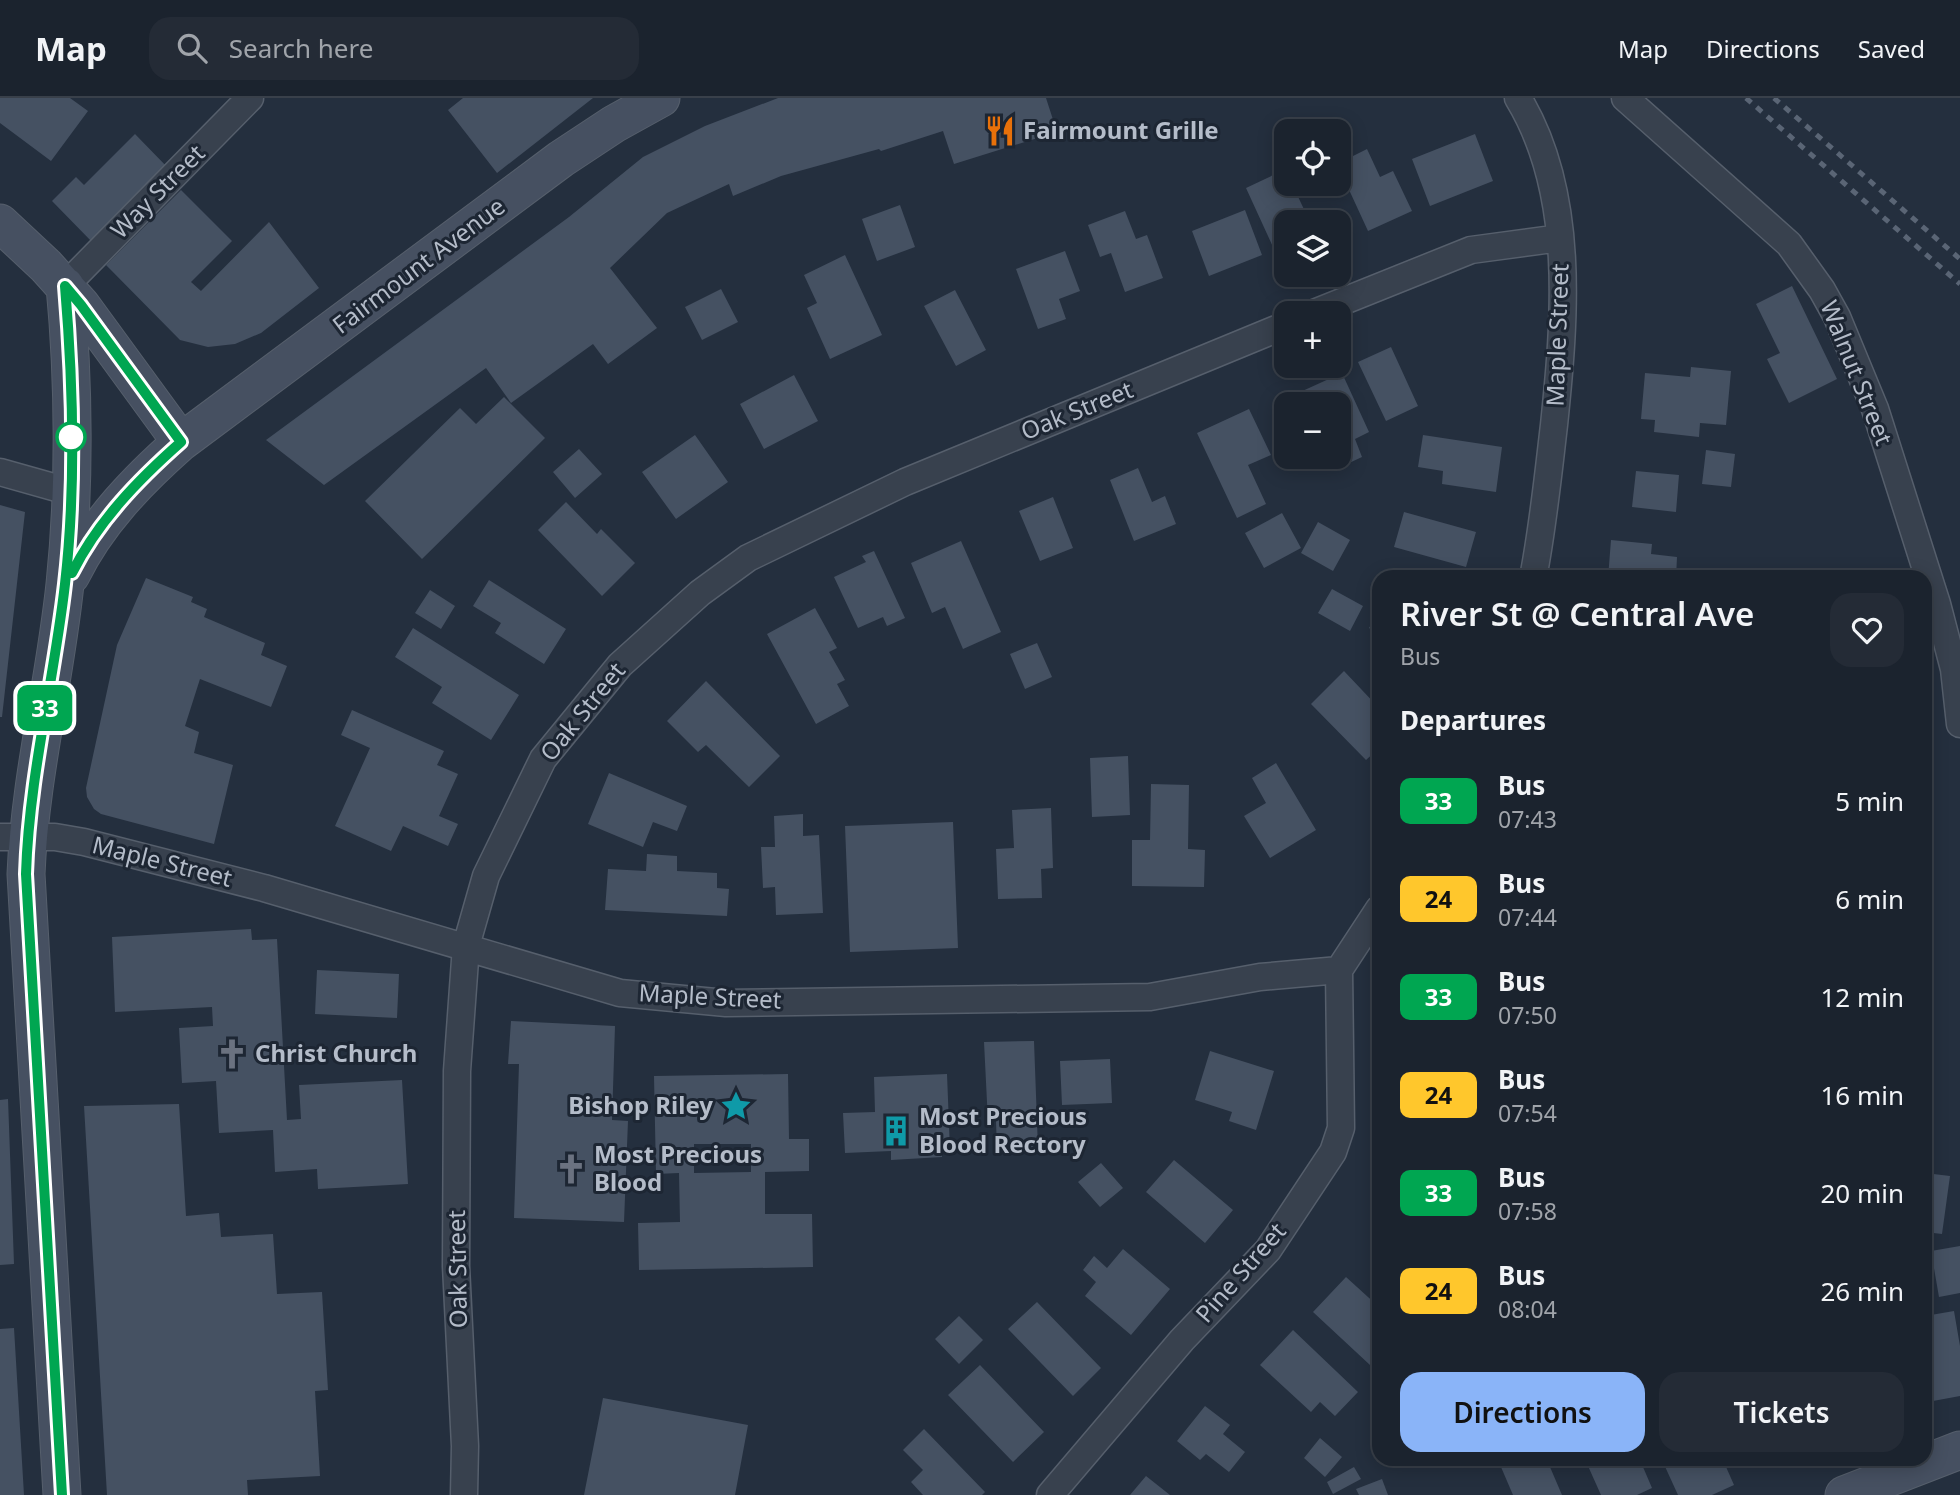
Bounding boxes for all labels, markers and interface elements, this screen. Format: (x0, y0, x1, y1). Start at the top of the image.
search box (149, 17, 639, 80)
text: Map (35, 26, 107, 71)
icon: search (173, 29, 211, 67)
text: Search here (229, 30, 373, 66)
text: Map (1618, 32, 1668, 65)
text: Directions (1706, 32, 1820, 65)
text: Saved (1858, 32, 1925, 65)
place label: Fairmount Grille (1023, 113, 1219, 146)
restaurant icon: Fairmount Grille (983, 114, 1017, 148)
map controls (1274, 119, 1351, 469)
button: locate (1274, 119, 1351, 196)
street label: Way Street (103, 136, 212, 245)
street label: Fairmount Avenue (325, 189, 511, 341)
button: layers (1274, 210, 1351, 287)
street label: Maple Street (1538, 263, 1575, 407)
street label: Walnut Street (1813, 295, 1901, 450)
button: + (1274, 301, 1351, 378)
street label: Oak Street (1015, 372, 1138, 447)
button: − (1274, 392, 1351, 469)
unlabelled marker (56, 422, 86, 452)
text: River St @ Central Ave (1400, 591, 1754, 636)
button: heart (1830, 593, 1904, 667)
text: Bus (1400, 640, 1440, 672)
street label: Oak Street (532, 654, 632, 767)
line badge: 33 (14, 685, 76, 731)
text: 33 (31, 691, 59, 724)
text: Departures (1400, 702, 1546, 738)
text: Bus (1498, 767, 1545, 803)
text: 5 min (1835, 783, 1904, 819)
text: 33 (1425, 784, 1452, 817)
text: 07:43 (1498, 803, 1557, 835)
street label: Maple Street (89, 827, 236, 894)
text: Bus (1498, 865, 1545, 901)
text: 6 min (1835, 881, 1904, 917)
text: 24 (1425, 882, 1452, 915)
text: 07:44 (1498, 901, 1557, 933)
text: Bus (1498, 963, 1545, 999)
street label: Maple Street (638, 975, 783, 1016)
text: 12 min (1820, 979, 1904, 1015)
text: 33 (1425, 980, 1452, 1013)
text: 07:50 (1498, 999, 1557, 1031)
place label: Christ Church (255, 1036, 417, 1069)
church icon: Christ Church (215, 1037, 249, 1071)
text: Bus (1498, 1061, 1545, 1097)
text: 16 min (1820, 1077, 1904, 1113)
text: 24 (1425, 1078, 1452, 1111)
place label: Bishop Riley (568, 1088, 713, 1121)
place icon: Bishop Riley (719, 1089, 753, 1123)
text: 07:54 (1498, 1097, 1557, 1129)
place label: Most Precious Blood Rectory (919, 1099, 1087, 1160)
building icon: Most Precious Blood Rectory (879, 1114, 913, 1148)
place label: Most Precious Blood (594, 1137, 762, 1198)
church icon: Most Precious Blood (554, 1152, 588, 1186)
text: Bus (1498, 1159, 1545, 1195)
text: 20 min (1820, 1175, 1904, 1211)
text: 33 (1425, 1176, 1452, 1209)
text: 07:58 (1498, 1195, 1557, 1227)
street label: Oak Street (439, 1209, 474, 1328)
street label: Pine Street (1187, 1215, 1293, 1329)
text: Bus (1498, 1257, 1545, 1293)
text: 26 min (1820, 1273, 1904, 1309)
text: 24 (1425, 1274, 1452, 1307)
text: 08:04 (1498, 1293, 1557, 1325)
button: Directions (1400, 1372, 1645, 1452)
button: Tickets (1659, 1372, 1904, 1452)

